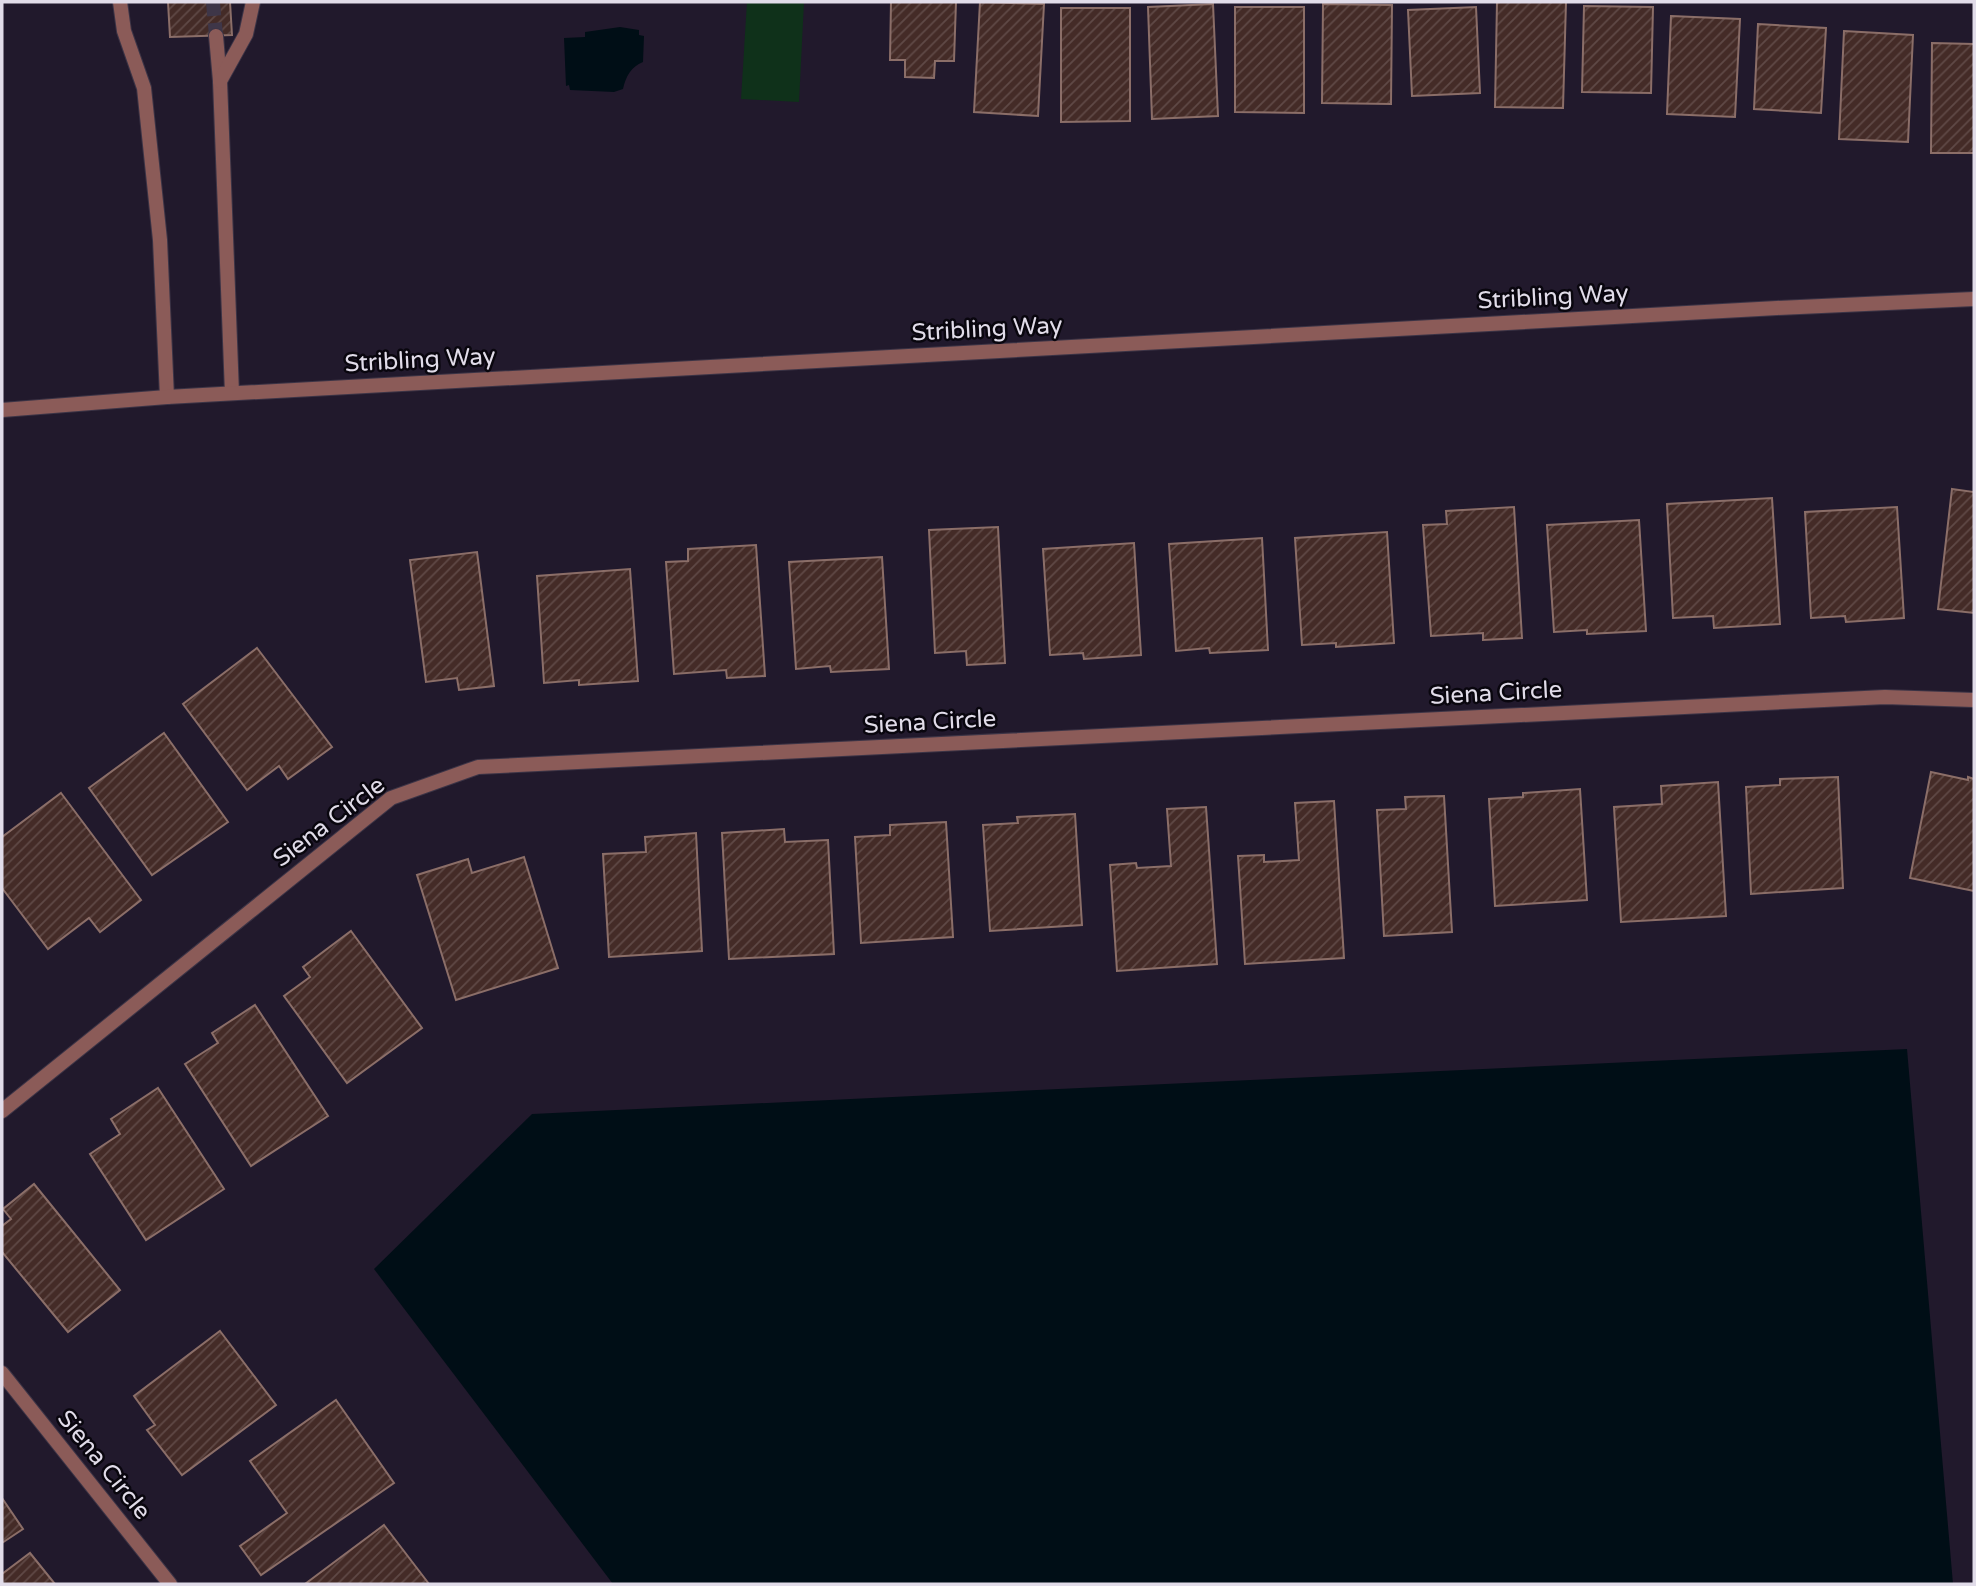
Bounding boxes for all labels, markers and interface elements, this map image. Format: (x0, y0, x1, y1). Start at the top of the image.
street label: Stribling Way (1477, 279, 1629, 315)
street label: Stribling Way (911, 311, 1063, 347)
street label: Stribling Way (344, 342, 496, 378)
street label: Siena Circle (1429, 675, 1563, 711)
street label: Siena Circle (863, 704, 997, 740)
street label: Siena Circle (267, 771, 391, 873)
street label: Siena Circle (51, 1404, 157, 1526)

